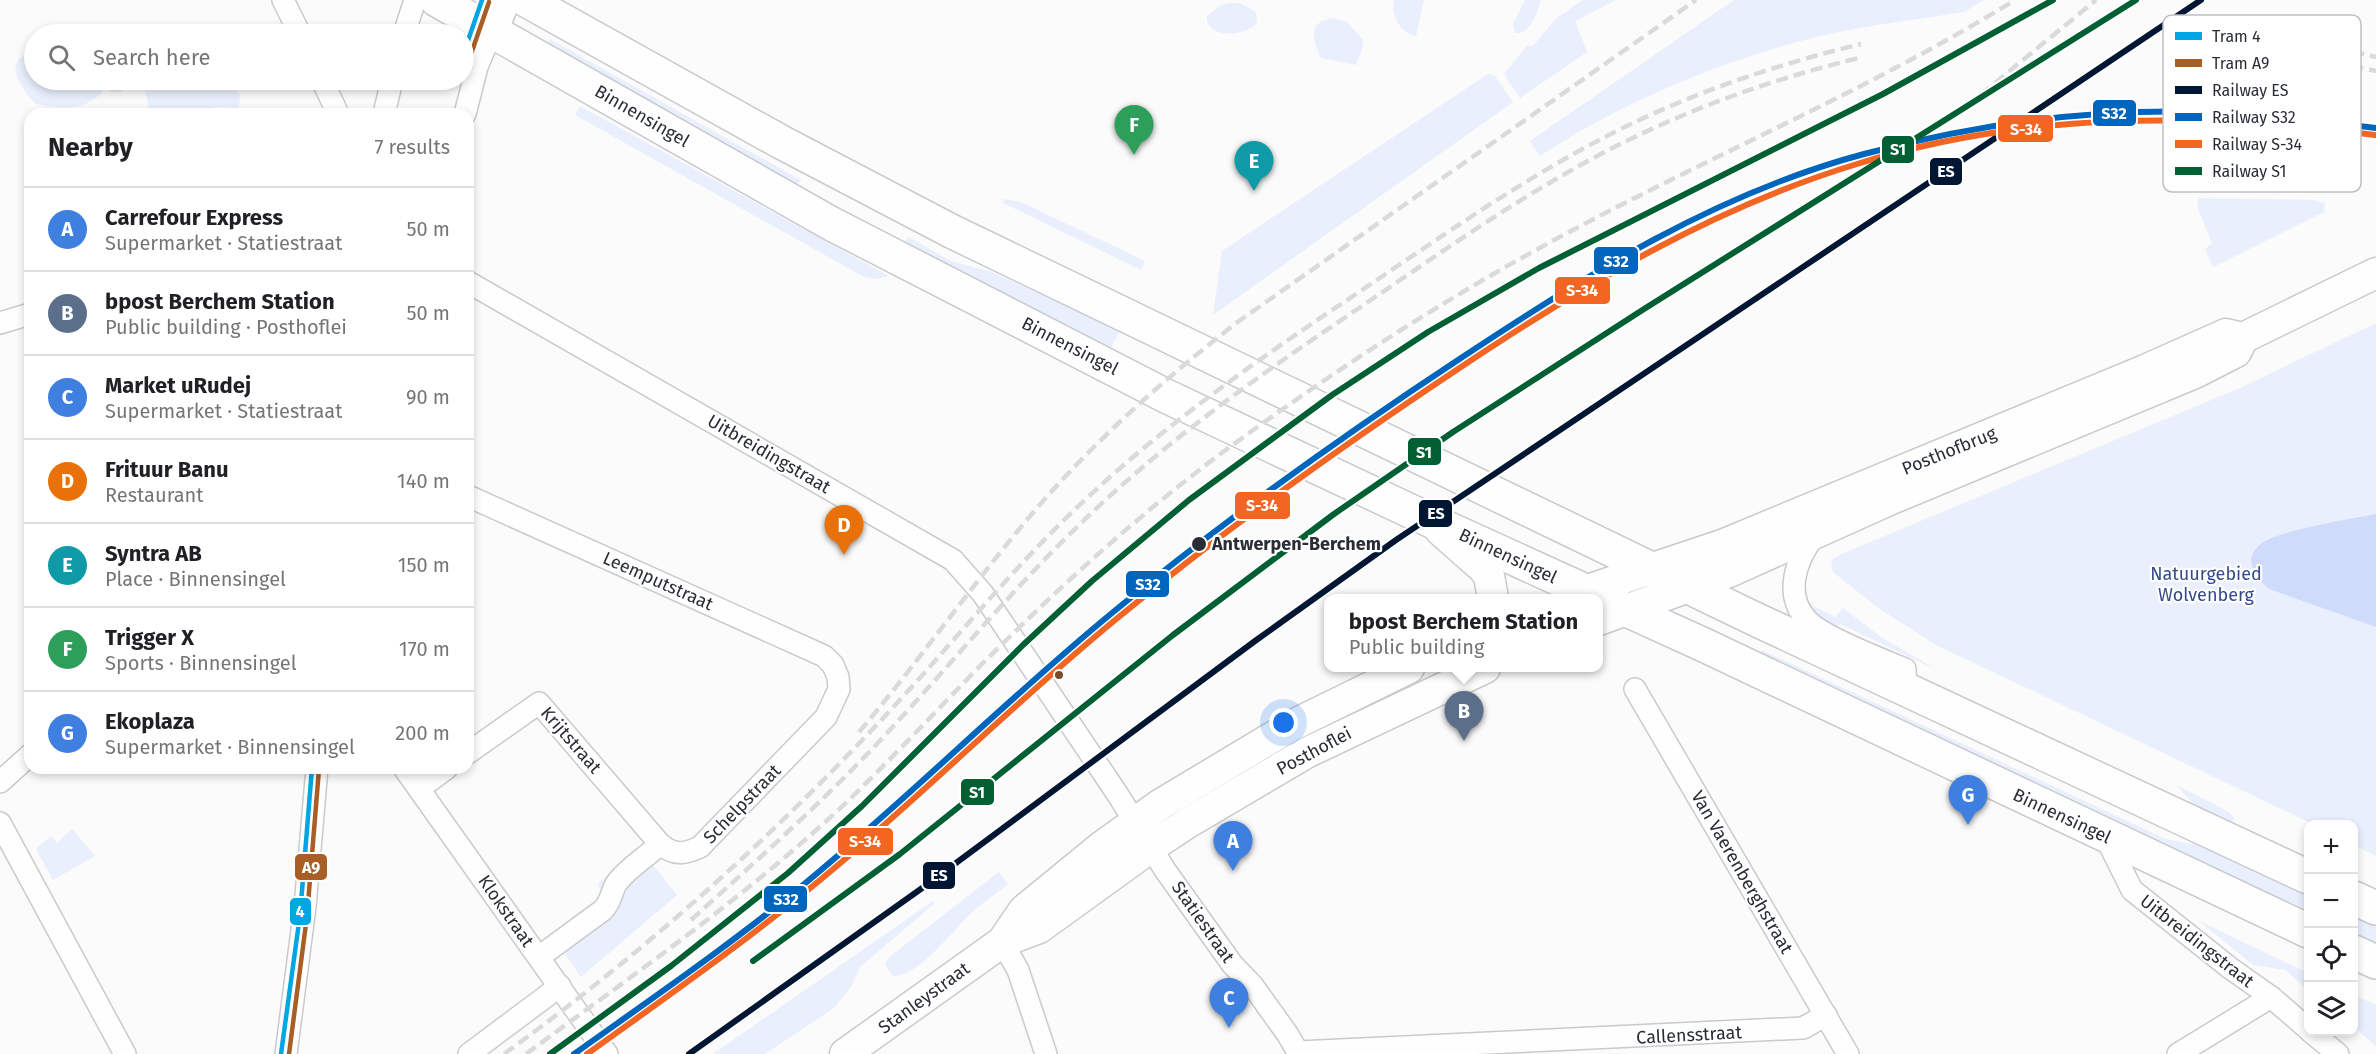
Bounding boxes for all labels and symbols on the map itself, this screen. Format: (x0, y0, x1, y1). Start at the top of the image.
legend (2163, 15, 2361, 192)
text: Tram 4 (2212, 27, 2261, 46)
text: Tram A9 (2212, 54, 2269, 73)
street label: Binnensingel (591, 80, 693, 152)
text: Railway ES (2212, 81, 2289, 100)
line badge: S32 (2092, 99, 2137, 127)
text: S32 (2101, 104, 2127, 123)
pin: F (1114, 106, 1154, 155)
text: Railway S32 (2212, 108, 2296, 127)
line badge: S-34 (1997, 114, 2054, 143)
text: S-34 (2010, 120, 2042, 139)
line badge: S1 (1881, 135, 1915, 164)
text: Railway S-34 (2212, 135, 2302, 154)
text: S1 (1890, 140, 1906, 159)
pin: E (1234, 142, 1274, 191)
line badge: ES (1929, 157, 1963, 186)
text: ES (1937, 162, 1955, 181)
text: Railway S1 (2212, 162, 2286, 181)
line badge: S32 (1593, 246, 1639, 275)
text: S32 (1603, 252, 1629, 271)
line badge: S-34 (1554, 276, 1611, 305)
text: S-34 (1566, 281, 1598, 300)
street label: Binnensingel (1018, 312, 1122, 380)
street label: Uitbreidingstraat (704, 410, 835, 498)
street label: Posthofbrug (1899, 422, 2000, 480)
line badge: S1 (1407, 437, 1442, 466)
text: S1 (1416, 443, 1432, 462)
line badge: S-34 (1234, 491, 1291, 520)
text: S-34 (1246, 496, 1278, 515)
line badge: ES (1418, 499, 1453, 528)
text: ES (1427, 504, 1445, 523)
pin: D (824, 506, 864, 555)
street label: Binnensingel (1455, 524, 1561, 588)
place label: Antwerpen-Berchem (1211, 533, 1381, 555)
marker: Antwerpen-Berchem (1190, 535, 1208, 553)
street label: Leemputstraat (599, 547, 717, 615)
park label: Natuurgebied Wolvenberg (2150, 563, 2262, 606)
line badge: S32 (1125, 570, 1170, 598)
text: S32 (1135, 575, 1161, 594)
unlabelled marker (1053, 669, 1065, 681)
pin: B (1444, 692, 1484, 741)
street label: Krijtstraat (536, 702, 606, 778)
your location (1269, 708, 1298, 737)
street label: Posthoflei (1273, 722, 1355, 780)
street label: Schelpstraat (699, 759, 786, 848)
pin: G (1948, 776, 1988, 825)
line badge: S1 (960, 778, 995, 806)
text: S1 (969, 783, 985, 802)
street label: Binnensingel (2009, 784, 2115, 848)
street label: Van Vaerenberghstraat (1686, 787, 1798, 958)
pin: A (1214, 822, 1252, 871)
line badge: S-34 (837, 827, 894, 856)
text: S-34 (849, 832, 881, 851)
line badge: A9 (294, 853, 328, 881)
text: A9 (301, 858, 320, 877)
line badge: ES (922, 861, 956, 890)
text: ES (930, 866, 948, 885)
street label: Klokstraat (473, 871, 539, 952)
street label: Statiestraat (1167, 877, 1239, 967)
line badge: S32 (763, 885, 808, 913)
text: S32 (773, 890, 799, 909)
street label: Uitbreidingstraat (2136, 890, 2259, 993)
line badge: 4 (289, 897, 312, 926)
text: 4 (295, 902, 305, 921)
street label: Stanleystraat (874, 957, 974, 1038)
pin: C (1210, 978, 1248, 1028)
street label: Callensstraat (1636, 1021, 1743, 1049)

